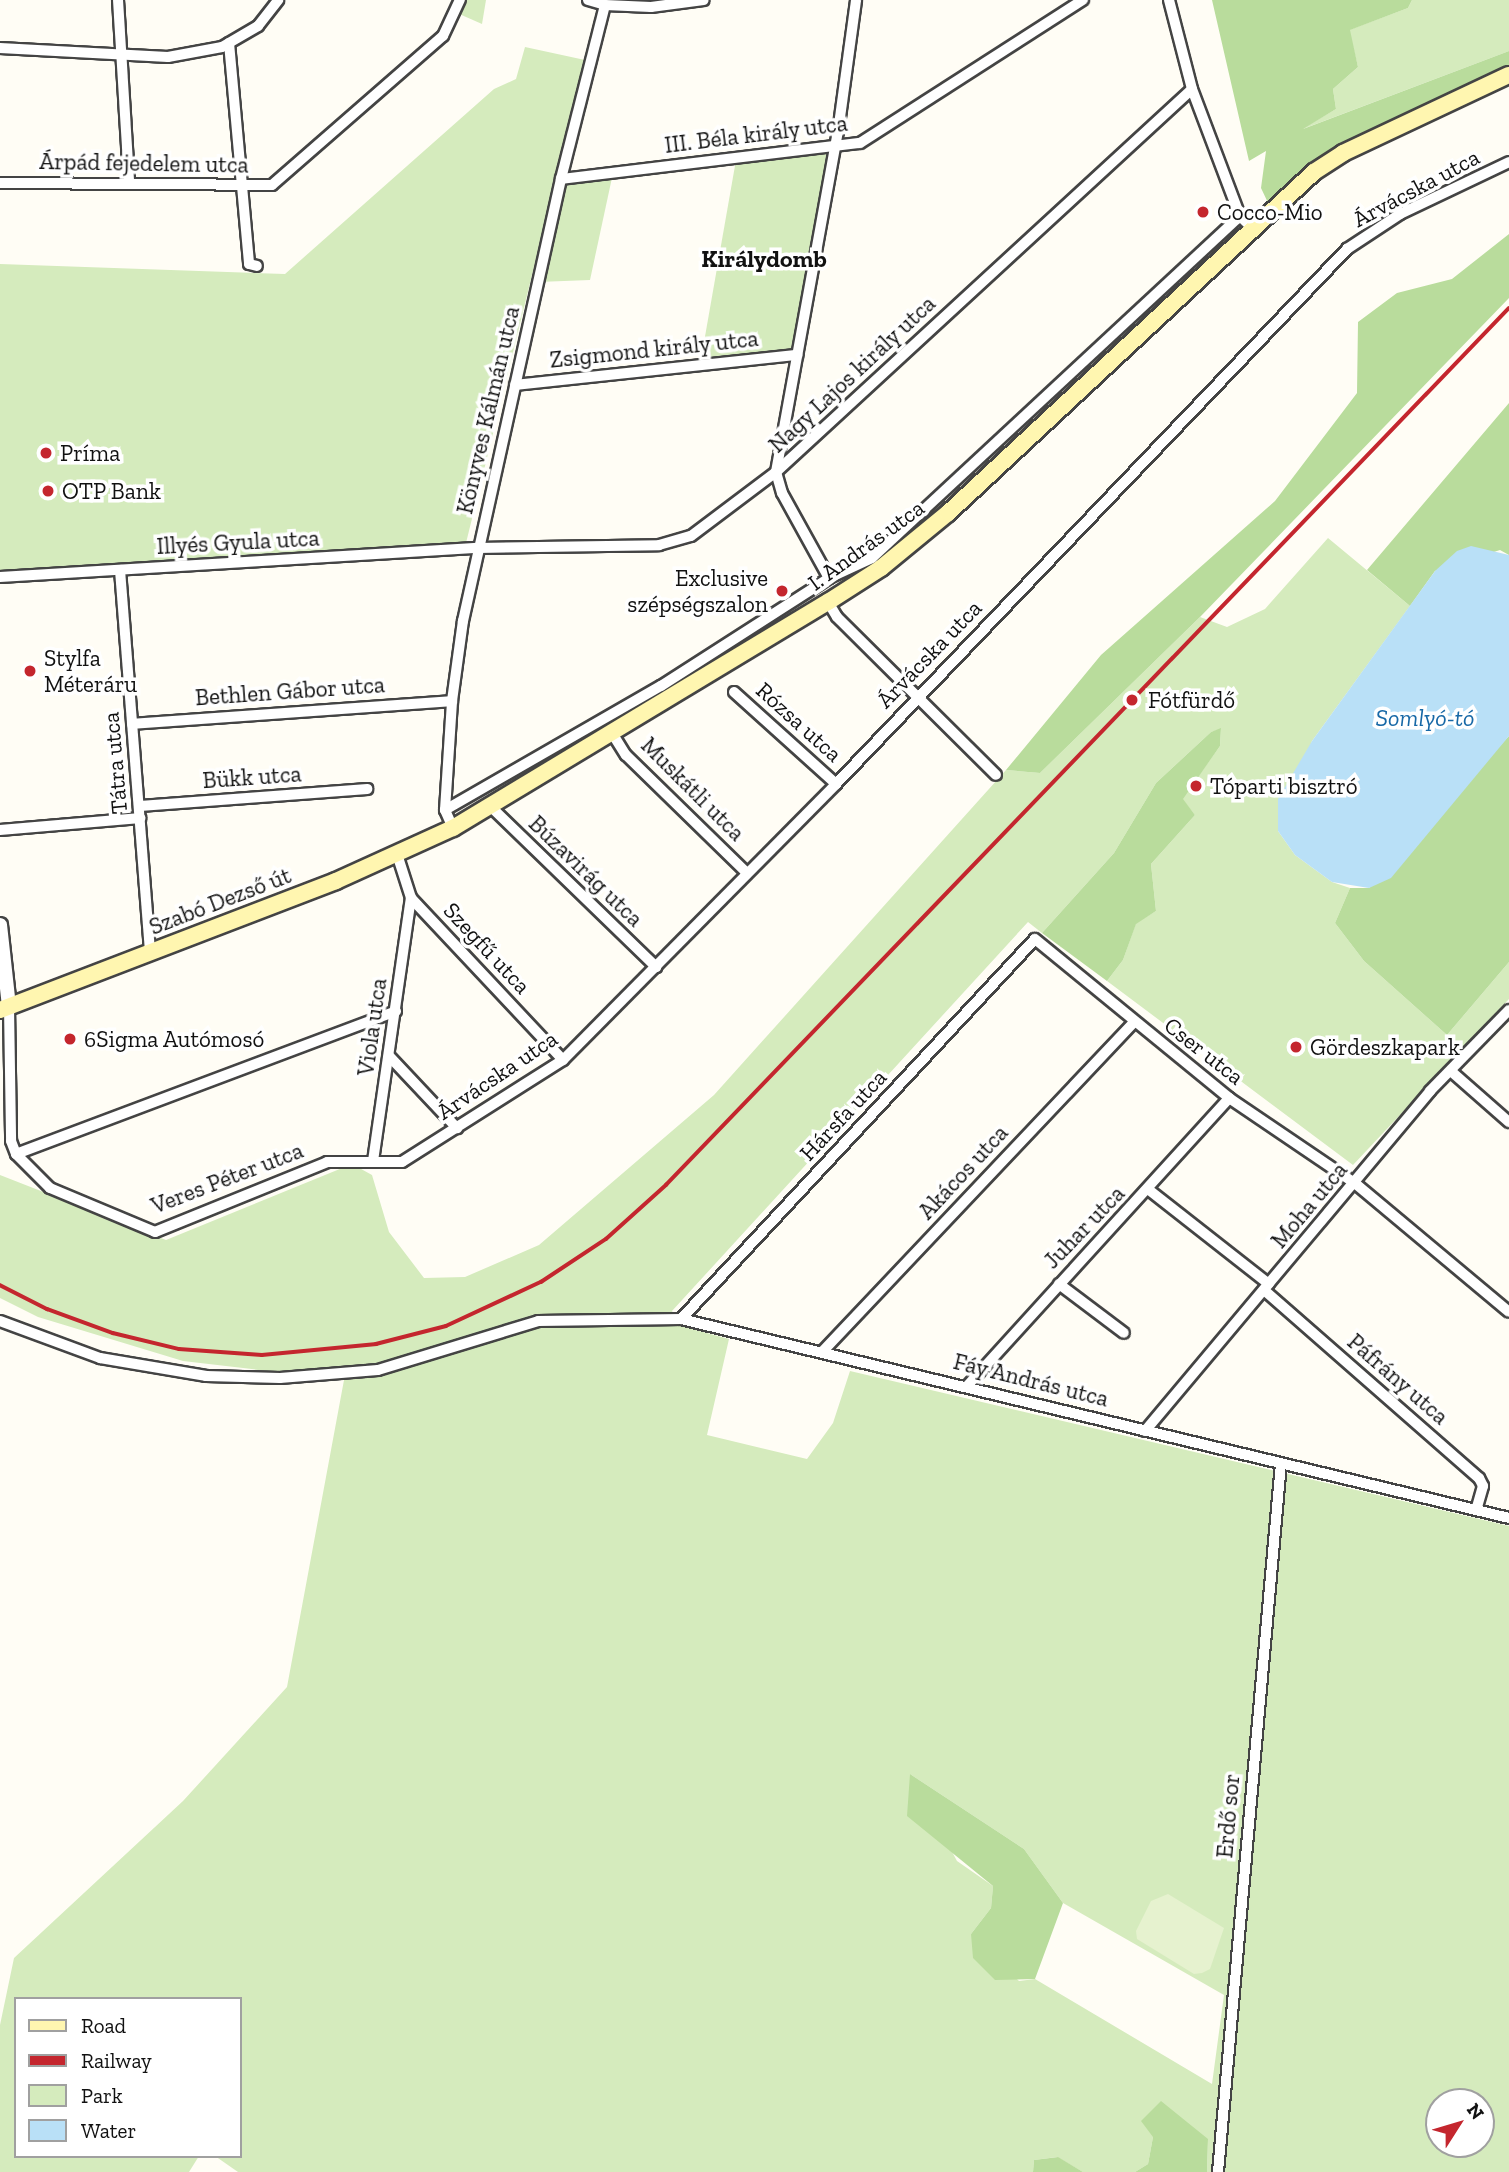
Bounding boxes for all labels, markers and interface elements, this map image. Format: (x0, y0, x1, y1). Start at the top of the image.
street label: III. Béla király utca (663, 109, 849, 159)
street label: Árvácska utca (1348, 143, 1484, 233)
street label: Árpád fejedelem utca (39, 147, 249, 179)
place label: Cocco-Mio (1217, 198, 1323, 226)
marker: Cocco-Mio (1195, 204, 1211, 220)
district label: Királydomb (701, 245, 827, 273)
street label: Nagy Lajos király utca (763, 289, 941, 459)
street label: Könyves Kálmán utca (451, 303, 525, 517)
street label: Zsigmond király utca (548, 324, 760, 374)
place label: Príma (60, 439, 120, 467)
marker: Príma (38, 445, 54, 461)
place label: OTP Bank (62, 477, 161, 505)
marker: OTP Bank (40, 483, 56, 499)
street label: I. András utca (802, 493, 930, 597)
street label: Illyés Gyula utca (156, 524, 320, 560)
place label: Exclusive szépségszalon (627, 564, 768, 618)
marker: Exclusive szépségszalon (774, 583, 790, 599)
street label: Árvácska utca (871, 594, 987, 714)
place label: Stylfa Méteráru (44, 644, 137, 698)
marker: Stylfa Méteráru (22, 663, 38, 679)
street label: Bethlen Gábor utca (194, 671, 386, 711)
street label: Rózsa utca (750, 676, 848, 768)
place label: Fótfürdő (1148, 686, 1235, 714)
marker: Fótfürdő (1122, 690, 1142, 710)
water label: Somlyó-tó (1376, 704, 1474, 732)
street label: Tátra utca (97, 711, 133, 815)
street label: Muskátli utca (635, 731, 751, 847)
street label: Bükk utca (202, 760, 302, 794)
place label: Tóparti bisztró (1210, 772, 1358, 800)
marker: Tóparti bisztró (1188, 778, 1204, 794)
street label: Búzavirág utca (523, 810, 649, 932)
street label: Szabó Dezső út (145, 861, 295, 941)
street label: Szegfű utca (438, 897, 536, 999)
street label: Viola utca (351, 976, 393, 1078)
street label: Cser utca (1159, 1011, 1249, 1091)
place label: 6Sigma Autómosó (84, 1025, 265, 1053)
street label: Árvácska utca (431, 1025, 563, 1125)
marker: 6Sigma Autómosó (62, 1031, 78, 1047)
place label: Gördeszkapark (1310, 1033, 1460, 1061)
marker: Gördeszkapark (1288, 1039, 1304, 1055)
street label: Hársfa utca (794, 1064, 892, 1166)
street label: Akácos utca (912, 1119, 1014, 1225)
street label: Veres Péter utca (147, 1136, 307, 1220)
street label: Moha utca (1265, 1156, 1353, 1254)
street label: Juhar utca (1038, 1180, 1130, 1274)
street label: Páfrány utca (1342, 1328, 1454, 1430)
street label: Fáy András utca (950, 1347, 1112, 1413)
street label: Erdő sor (1211, 1773, 1245, 1859)
legend (14, 1997, 242, 2158)
text: Road (81, 2013, 126, 2038)
text: Railway (81, 2048, 152, 2073)
text: Park (81, 2083, 123, 2108)
north arrow (1425, 2088, 1495, 2158)
text: N (1462, 2099, 1489, 2124)
text: Water (81, 2118, 136, 2143)

